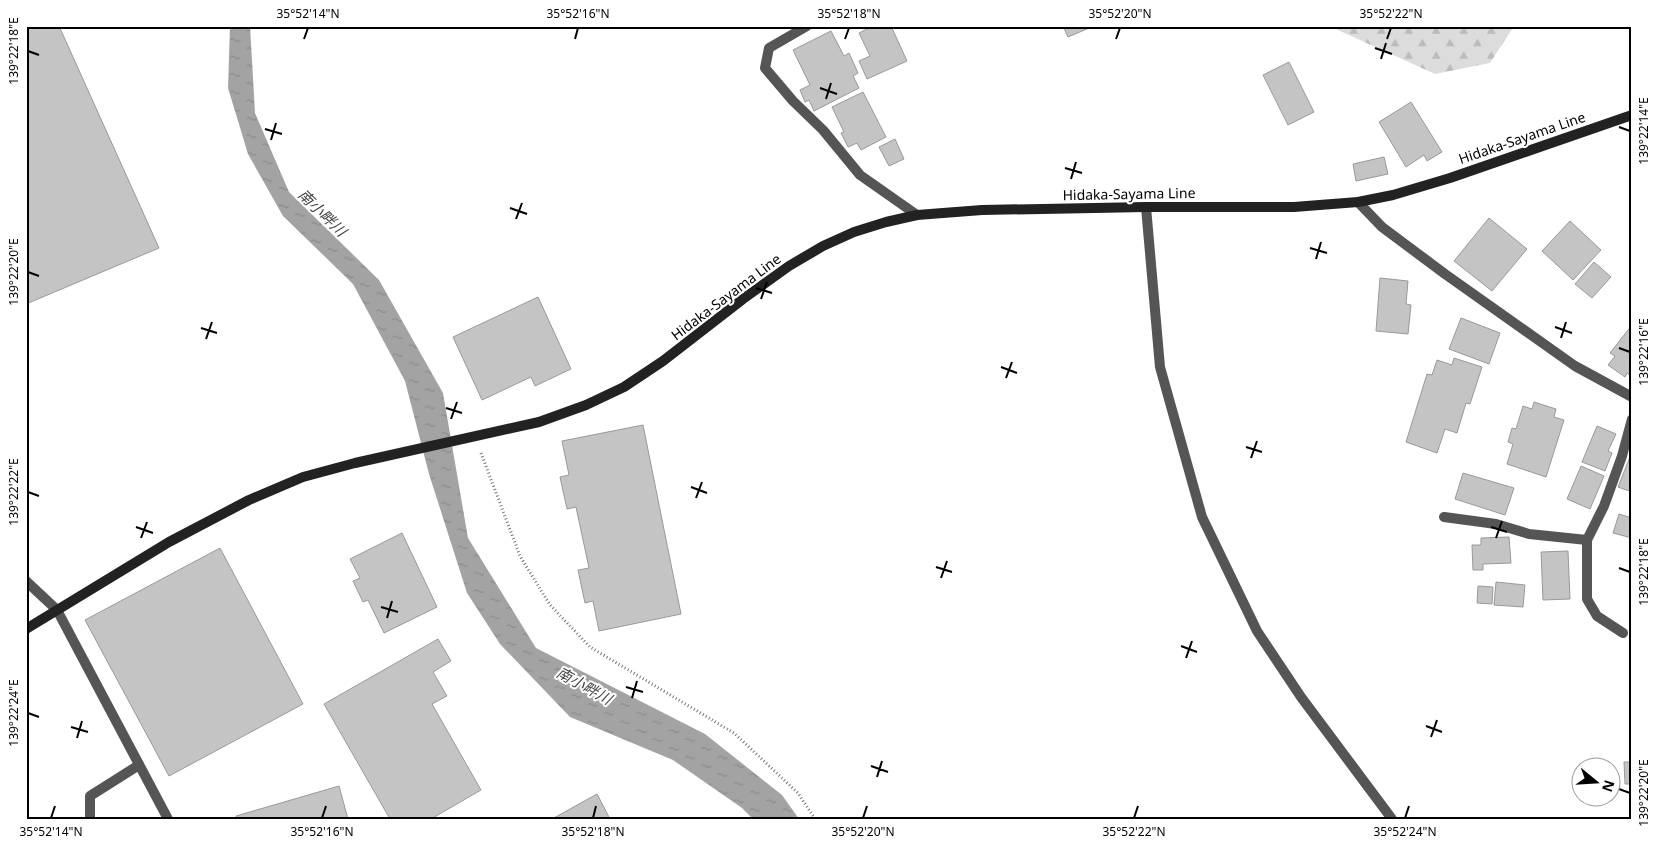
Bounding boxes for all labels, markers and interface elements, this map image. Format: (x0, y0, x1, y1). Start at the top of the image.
text: 35°52'14"N (276, 5, 340, 22)
text: 35°52'16"N (546, 5, 610, 22)
text: 35°52'18"N (817, 5, 881, 22)
text: 35°52'20"N (1088, 5, 1152, 22)
text: 35°52'22"N (1359, 5, 1423, 22)
text: 139°22'18"E (5, 17, 22, 85)
text: 139°22'14"E (1635, 97, 1652, 165)
street label: Hidaka-Sayama Line (1456, 107, 1588, 168)
street label: Hidaka-Sayama Line (1062, 183, 1196, 204)
water label: 南小畔川 (294, 184, 353, 242)
text: 139°22'20"E (5, 238, 22, 306)
street label: Hidaka-Sayama Line (667, 249, 785, 344)
text: 139°22'16"E (1635, 318, 1652, 386)
text: 139°22'22"E (5, 458, 22, 526)
text: 139°22'18"E (1635, 538, 1652, 606)
water label: 南小畔川 (553, 662, 617, 709)
text: 139°22'24"E (5, 679, 22, 747)
north arrow (1570, 758, 1620, 808)
text: 139°22'20"E (1635, 759, 1652, 827)
text: N (1598, 778, 1620, 795)
text: 35°52'14"N (19, 823, 83, 840)
text: 35°52'16"N (290, 823, 354, 840)
text: 35°52'18"N (561, 823, 625, 840)
text: 35°52'20"N (831, 823, 895, 840)
text: 35°52'22"N (1102, 823, 1166, 840)
text: 35°52'24"N (1373, 823, 1437, 840)

